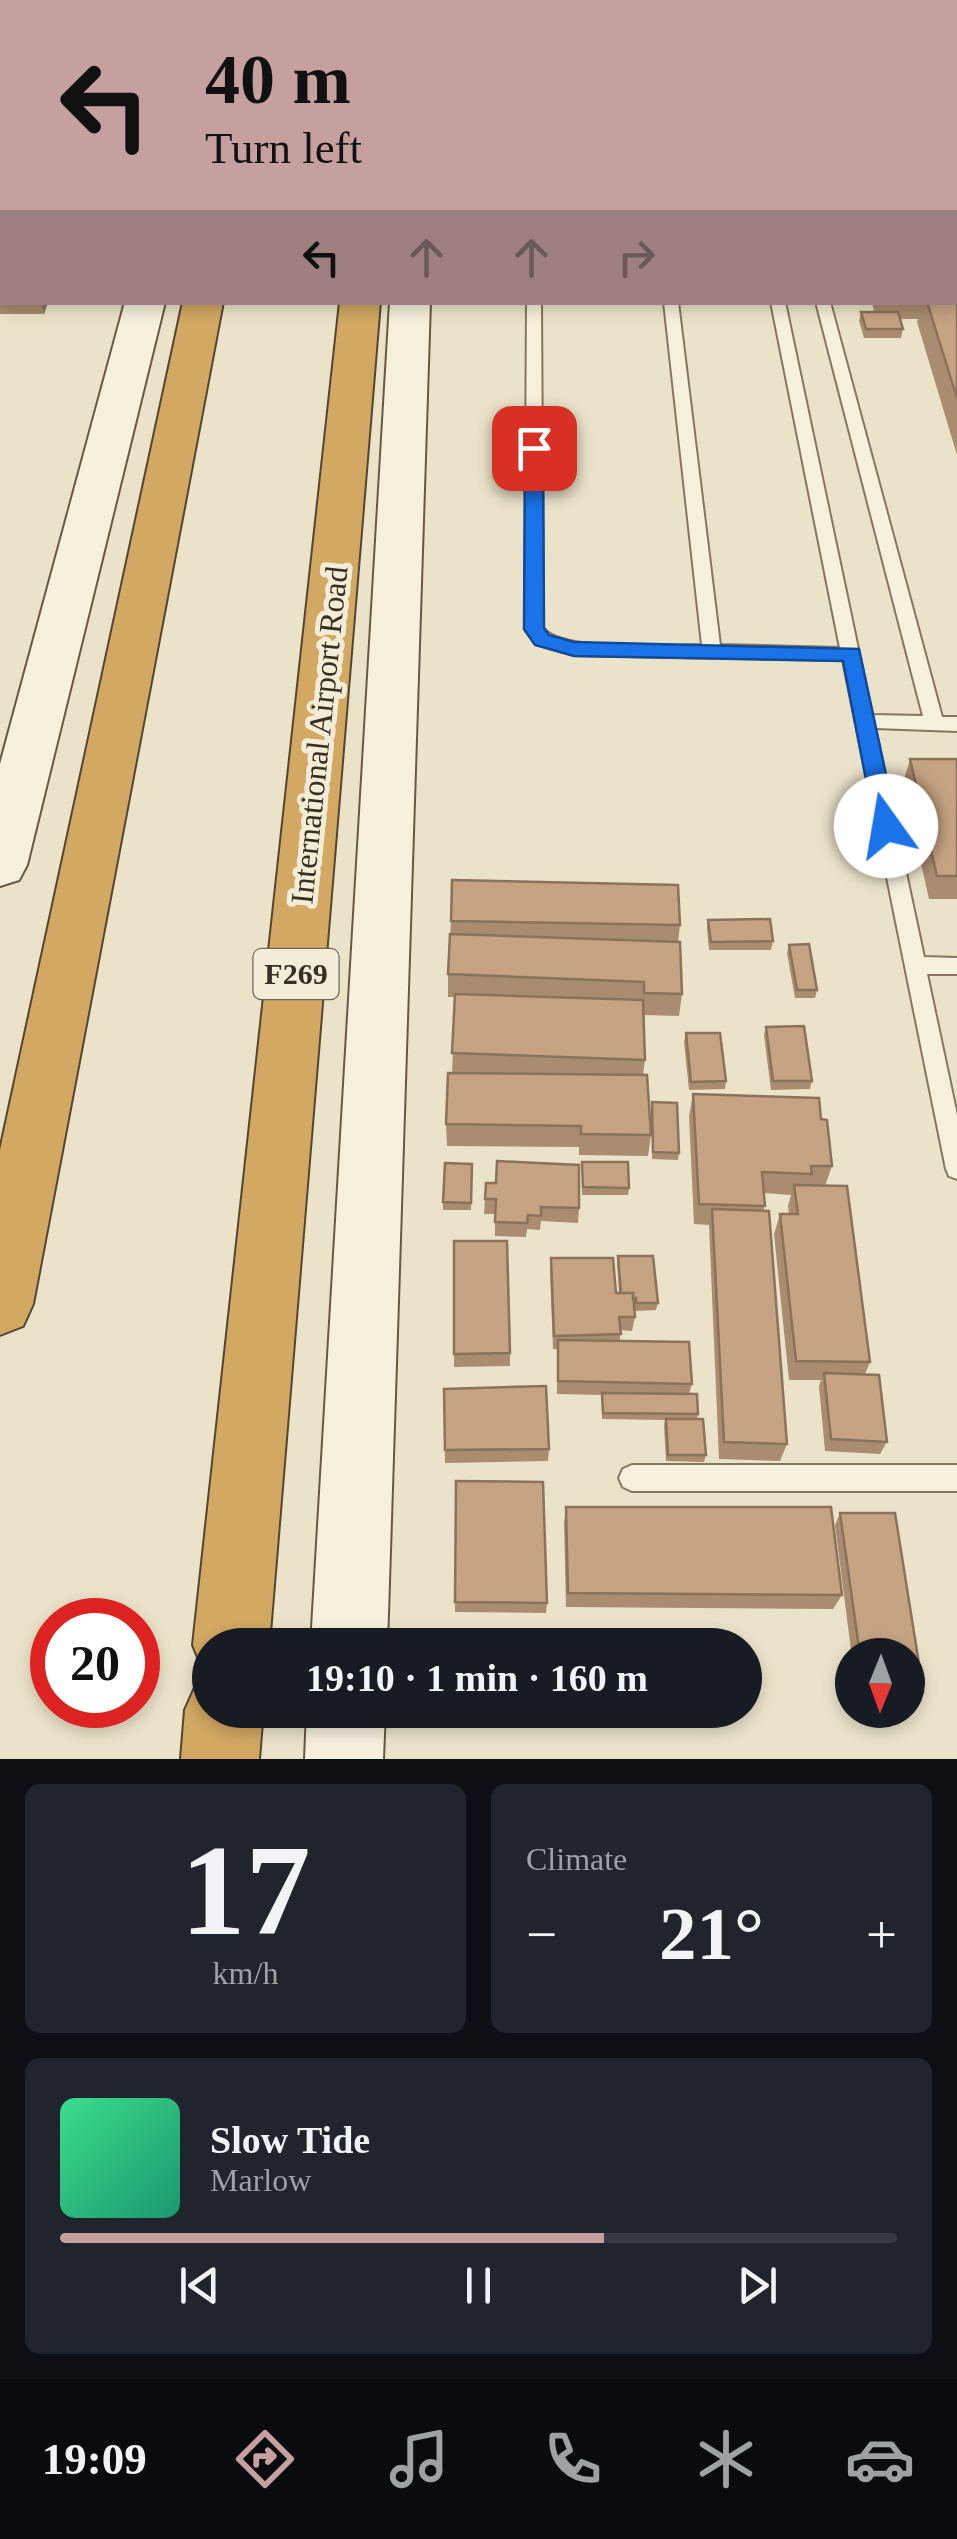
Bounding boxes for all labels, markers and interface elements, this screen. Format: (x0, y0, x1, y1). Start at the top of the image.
icon: left (40, 40, 170, 170)
text: 40 m (205, 41, 351, 118)
text: Turn left (205, 123, 362, 173)
icon: left (294, 230, 349, 285)
icon: ahead (399, 230, 454, 285)
icon: ahead (504, 230, 559, 285)
icon: right (609, 230, 664, 285)
pin (492, 406, 577, 491)
icon: arrive (507, 421, 562, 476)
street label: International Airport Road (283, 564, 355, 906)
position arrow (834, 774, 938, 878)
road number: F269 (254, 949, 338, 999)
speed limit sign: 20 (30, 1598, 160, 1728)
north arrow (835, 1638, 925, 1728)
map controls (835, 1638, 925, 1728)
text: 19:10 · 1 min · 160 m (306, 1657, 648, 1699)
text: 17 (181, 1818, 311, 1962)
text: Climate (526, 1841, 627, 1877)
text: 21° (659, 1892, 764, 1975)
text: − (526, 1904, 557, 1965)
text: + (866, 1904, 897, 1965)
text: km/h (213, 1955, 278, 1991)
text: Slow Tide (210, 2119, 370, 2161)
text: Marlow (210, 2162, 311, 2198)
icon: previous (172, 2258, 227, 2313)
icon: pause (451, 2258, 506, 2313)
icon: next (730, 2258, 785, 2313)
icon: directions (230, 2424, 300, 2494)
icon: music (384, 2424, 454, 2494)
icon: phone (538, 2424, 608, 2494)
icon: climate (691, 2424, 761, 2494)
icon: car (845, 2424, 915, 2494)
text: 19:09 (42, 2434, 147, 2484)

